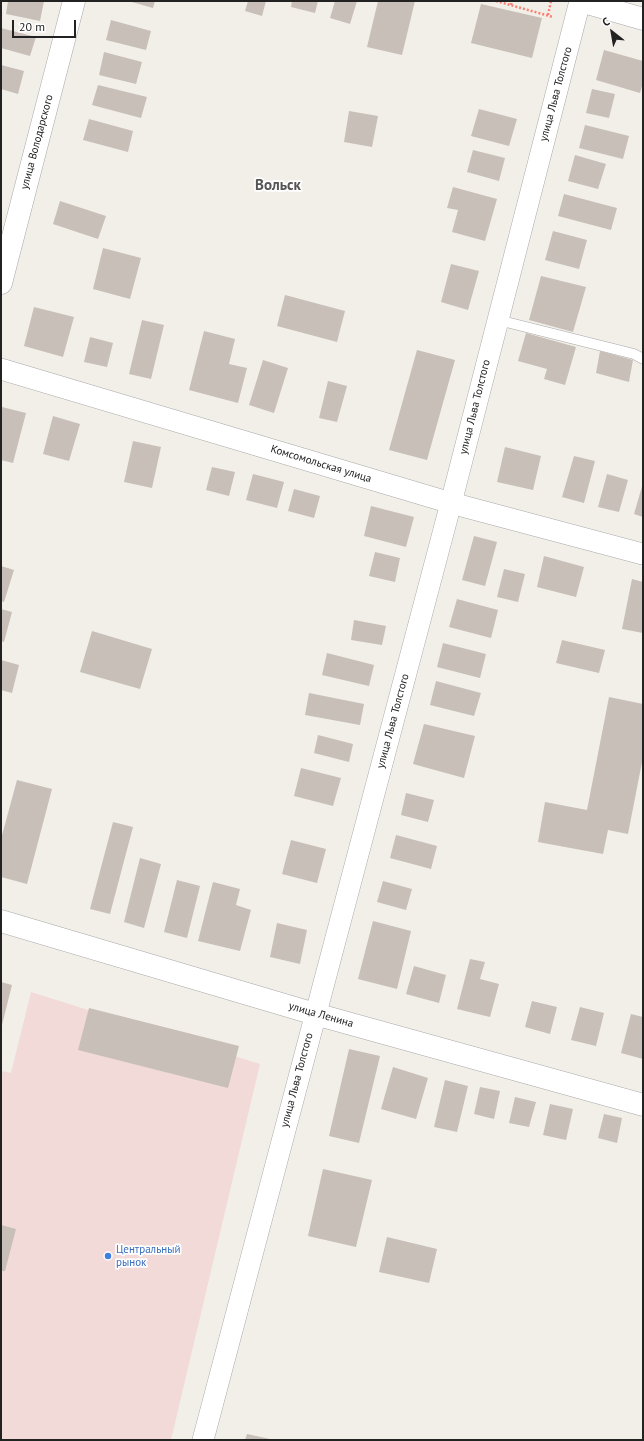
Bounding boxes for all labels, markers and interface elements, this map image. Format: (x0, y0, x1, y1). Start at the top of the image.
scale bar (14, 12, 78, 38)
north arrow (592, 12, 632, 52)
text: С (600, 14, 612, 29)
text: 20 m (19, 19, 45, 34)
street label: улица Льва Толстого (537, 45, 575, 143)
street label: улица Володарского (18, 93, 56, 191)
district label: Вольск (255, 177, 301, 195)
street label: улица Льва Толстого (457, 358, 493, 456)
street label: Комсомольская улица (269, 442, 373, 486)
street label: улица Льва Толстого (374, 672, 412, 770)
street label: улица Ленина (287, 999, 355, 1031)
street label: улица Льва Толстого (278, 1031, 316, 1129)
place label: Центральный рынок (116, 1243, 180, 1269)
marker: Центральный рынок (103, 1251, 113, 1261)

